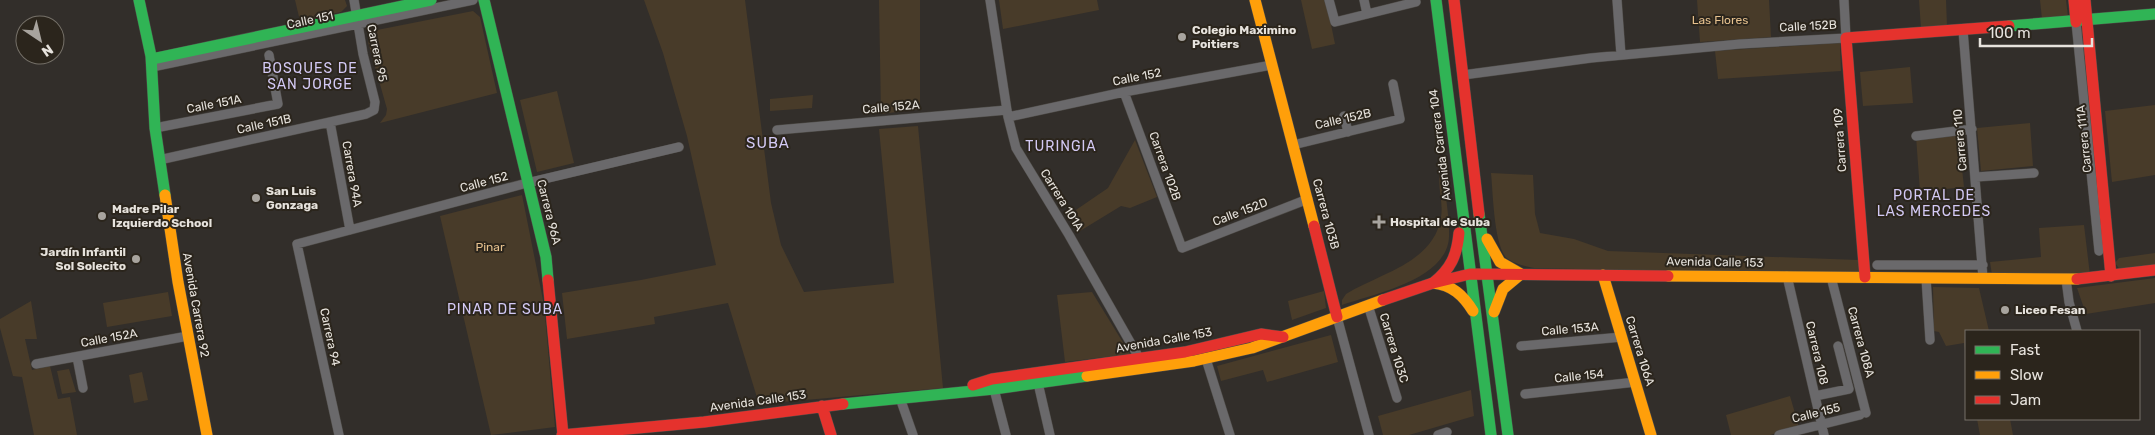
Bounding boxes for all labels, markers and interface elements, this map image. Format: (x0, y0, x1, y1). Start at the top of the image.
street label: Calle 151 (285, 8, 335, 32)
park label: Las Flores (1692, 13, 1748, 27)
north arrow (15, 15, 65, 65)
scale bar (1980, 15, 2092, 47)
street label: Calle 152B (1779, 18, 1837, 34)
street label: Carrera 95 (364, 23, 390, 83)
place label: Colegio Maximino Poitiers (1192, 23, 1296, 51)
text: 100 m (1988, 24, 2030, 42)
marker: Colegio Maximino Poitiers (1176, 31, 1188, 43)
text: N (38, 40, 56, 60)
district label: BOSQUES DE SAN JORGE (262, 60, 358, 93)
street label: Calle 152 (1111, 65, 1163, 89)
street label: Avenida Carrera 104 (1426, 88, 1454, 202)
street label: Calle 151A (185, 92, 243, 116)
street label: Calle 152A (862, 98, 920, 116)
street label: Carrera 111A (2073, 105, 2095, 173)
street label: Calle 152B (1313, 106, 1373, 132)
street label: Carrera 109 (1831, 107, 1849, 173)
street label: Carrera 110 (1950, 108, 1970, 172)
street label: Calle 151B (235, 111, 293, 137)
street label: Carrera 102B (1146, 130, 1184, 202)
district label: SUBA (746, 134, 790, 152)
district label: TURINGIA (1025, 138, 1097, 155)
street label: Carrera 94A (339, 140, 365, 208)
street label: Carrera 101A (1037, 166, 1087, 234)
street label: Calle 152 (458, 169, 510, 195)
street label: Carrera 103B (1310, 177, 1342, 251)
street label: Carrera 96A (534, 178, 564, 246)
place label: San Luis Gonzaga (266, 184, 318, 212)
district label: PORTAL DE LAS MERCEDES (1877, 187, 1991, 220)
marker: San Luis Gonzaga (250, 192, 262, 204)
street label: Calle 152D (1211, 195, 1269, 229)
place label: Madre Pilar Izquierdo School (112, 202, 212, 230)
marker: Madre Pilar Izquierdo School (96, 210, 108, 222)
marker: Hospital de Suba (1372, 215, 1386, 229)
place label: Hospital de Suba (1390, 215, 1490, 229)
park label: Pinar (475, 240, 505, 254)
place label: Jardín Infantil Sol Solecito (40, 245, 126, 273)
street label: Avenida Carrera 92 (180, 251, 212, 359)
marker: Jardín Infantil Sol Solecito (130, 253, 142, 265)
street label: Avenida Calle 153 (1666, 254, 1764, 270)
district label: PINAR DE SUBA (447, 301, 563, 318)
place label: Liceo Fesan (2015, 303, 2086, 317)
marker: Liceo Fesan (1999, 304, 2011, 316)
street label: Carrera 108A (1845, 305, 1877, 379)
street label: Carrera 94 (317, 307, 343, 368)
street label: Carrera 103C (1377, 311, 1411, 385)
street label: Carrera 106A (1623, 314, 1657, 388)
street label: Calle 153A (1541, 320, 1599, 338)
street label: Carrera 108 (1803, 320, 1831, 386)
street label: Avenida Calle 153 (1115, 325, 1213, 355)
street label: Calle 152A (79, 326, 139, 350)
legend (1965, 330, 2140, 420)
text: Fast (2010, 341, 2040, 359)
street label: Calle 154 (1553, 366, 1605, 386)
text: Slow (2010, 366, 2043, 384)
street label: Avenida Calle 153 (709, 387, 807, 415)
text: Jam (2010, 391, 2041, 409)
street label: Calle 155 (1790, 400, 1842, 426)

